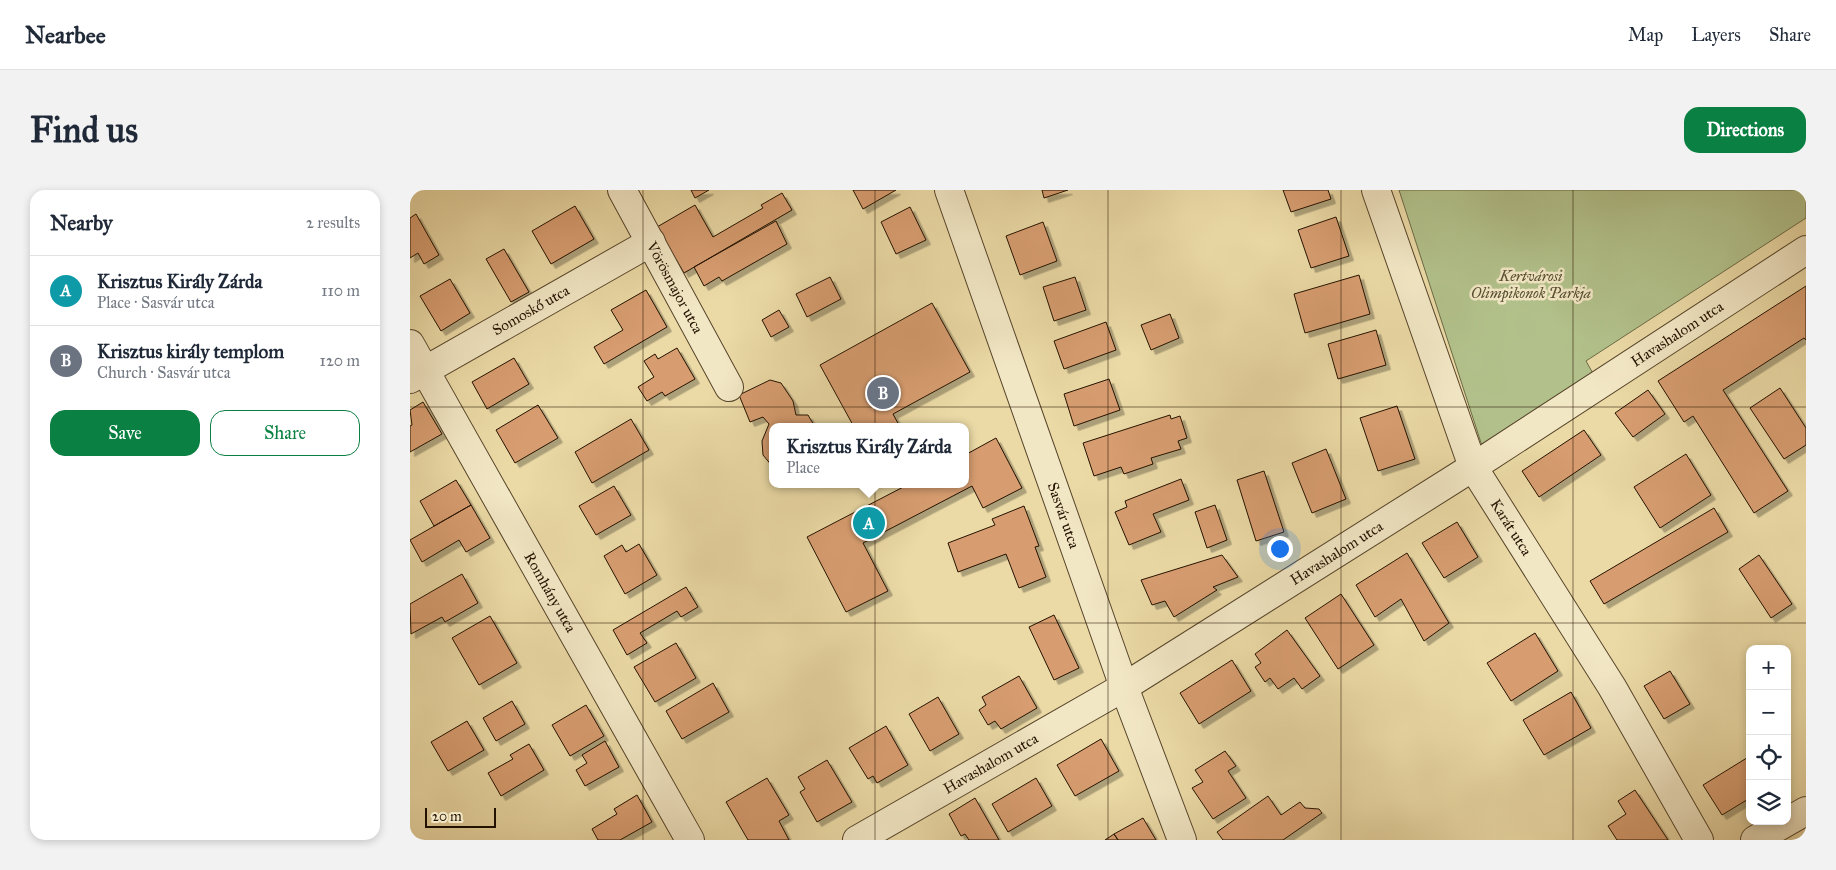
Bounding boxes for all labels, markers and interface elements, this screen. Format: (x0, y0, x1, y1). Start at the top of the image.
text: Nearbee (25, 20, 106, 50)
text: Map (1628, 24, 1663, 46)
text: Layers (1691, 24, 1741, 46)
text: Share (1769, 24, 1811, 46)
button: Directions (1684, 107, 1806, 153)
text: Find us (30, 109, 138, 152)
text: Nearby (50, 210, 113, 236)
text: 2 results (306, 213, 360, 232)
street label: Vörösmajor utca (642, 238, 707, 337)
park label: Kertvárosi Olimpikonok Parkja (1471, 267, 1591, 303)
text: Krisztus Király Zárda (97, 270, 263, 293)
text: A (61, 281, 71, 300)
text: 110 m (321, 281, 360, 300)
street label: Somoskő utca (489, 281, 573, 339)
text: Place · Sasvár utca (97, 293, 214, 312)
street label: Havashalom utca (1628, 297, 1727, 371)
text: Krisztus király templom (97, 340, 284, 363)
text: B (61, 351, 71, 370)
text: 120 m (320, 351, 360, 370)
text: Church · Sasvár utca (97, 363, 231, 382)
pin: B (867, 374, 899, 412)
button: Save (50, 410, 200, 456)
button: Share (210, 410, 360, 456)
popup (769, 423, 969, 488)
text: Krisztus Király Zárda (786, 435, 952, 458)
text: Place (786, 458, 820, 477)
street label: Sasvár utca (1044, 480, 1084, 551)
street label: Karát utca (1487, 496, 1536, 560)
pin: A (853, 504, 885, 542)
street label: Havashalom utca (1287, 517, 1387, 589)
your location (1267, 536, 1293, 562)
street label: Romhány utca (520, 549, 580, 636)
map controls (1746, 645, 1791, 825)
button: + (1746, 645, 1791, 690)
button: − (1746, 690, 1791, 735)
street label: Havashalom utca (940, 729, 1042, 798)
button: locate (1746, 735, 1791, 780)
button: layers (1746, 780, 1791, 825)
scale bar (425, 805, 496, 828)
text: 20 m (432, 808, 462, 825)

